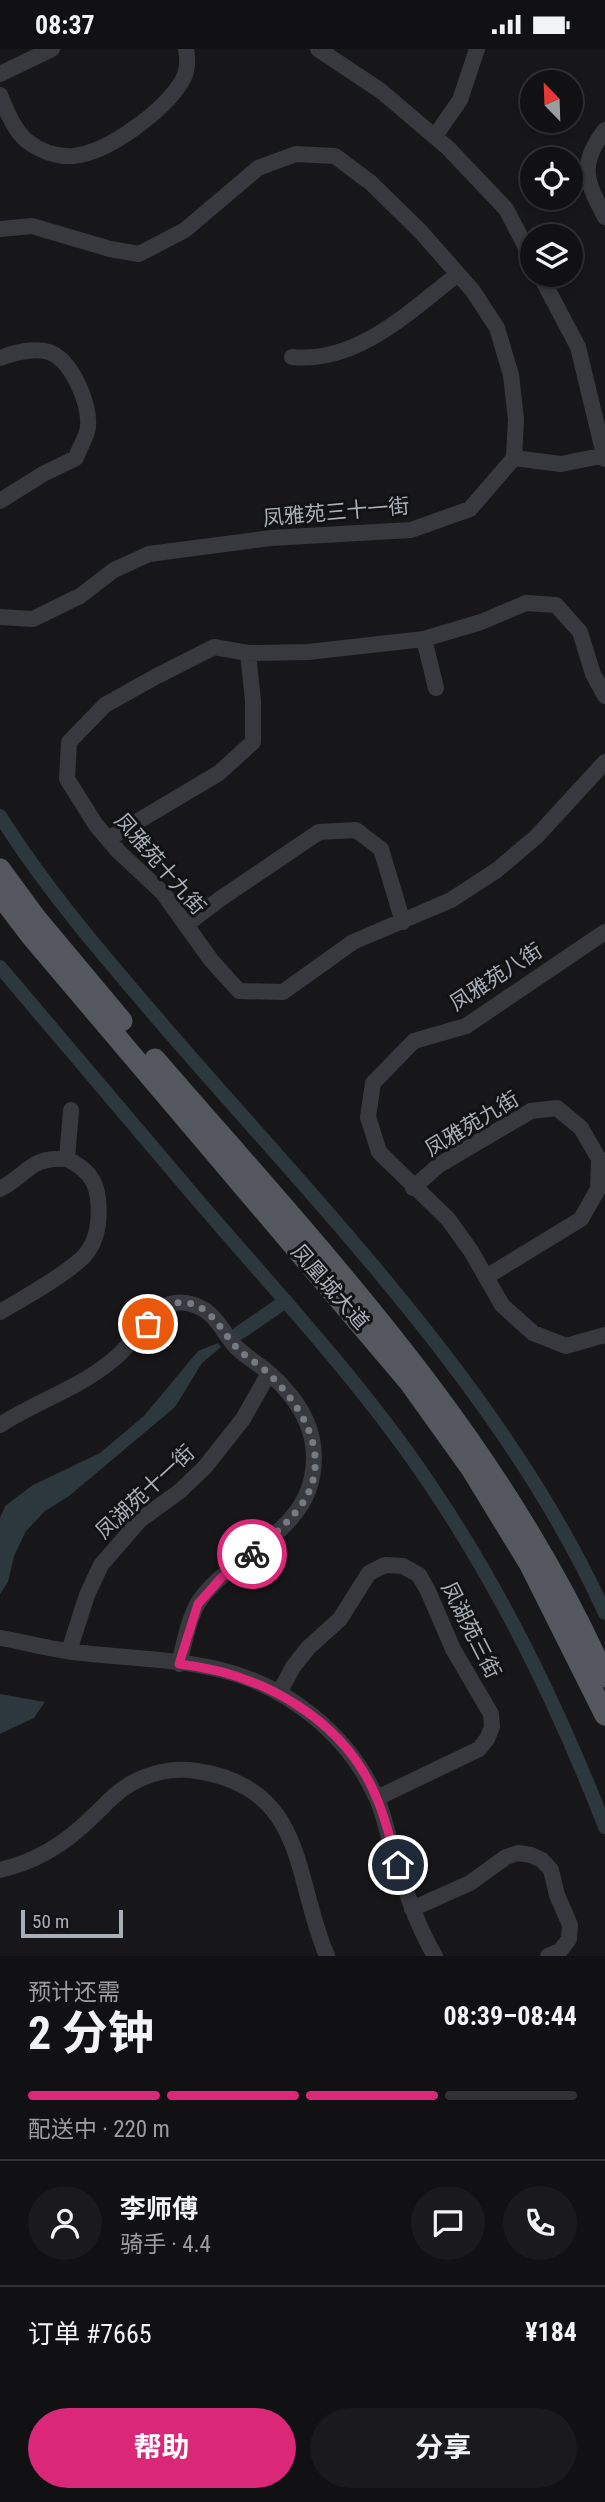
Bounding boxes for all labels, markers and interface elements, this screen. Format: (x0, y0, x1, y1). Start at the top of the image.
text: 08:37 (35, 10, 95, 40)
north arrow (520, 70, 583, 133)
map controls (520, 70, 583, 287)
button: locate (520, 147, 583, 210)
button: layers (520, 224, 583, 287)
street label: 凤雅苑三十一街 (262, 494, 410, 530)
street label: 凤雅苑十九街 (110, 809, 210, 919)
street label: 凤雅苑八街 (445, 938, 547, 1016)
street label: 凤雅苑九街 (421, 1087, 523, 1161)
street label: 凤凰城大道 (287, 1240, 373, 1334)
pin (118, 1294, 178, 1354)
icon: bag (129, 1305, 167, 1343)
street label: 凤湖苑十一街 (91, 1440, 199, 1544)
courier (217, 1519, 287, 1589)
icon: bike (233, 1535, 271, 1573)
street label: 凤湖苑三街 (436, 1578, 506, 1682)
pin (368, 1835, 428, 1895)
icon: home (379, 1846, 417, 1884)
scale bar (21, 1907, 122, 1939)
text: 50 m (32, 1910, 69, 1933)
text: 预计还需 (28, 1979, 120, 2006)
text: 08:39–08:44 (443, 2001, 577, 2031)
text: 2 分钟 (28, 2006, 154, 2060)
text: 配送中 · 220 m (28, 2116, 170, 2143)
button: person (28, 2186, 102, 2260)
button: chat (411, 2186, 485, 2260)
button: phone (503, 2186, 577, 2260)
text: 李师傅 (120, 2194, 198, 2224)
text: 骑手 · 4.4 (120, 2231, 211, 2258)
text: ¥184 (525, 2317, 577, 2347)
text: 订单 #7665 (28, 2319, 152, 2349)
button: 帮助 (28, 2408, 296, 2488)
button: 分享 (310, 2408, 577, 2488)

